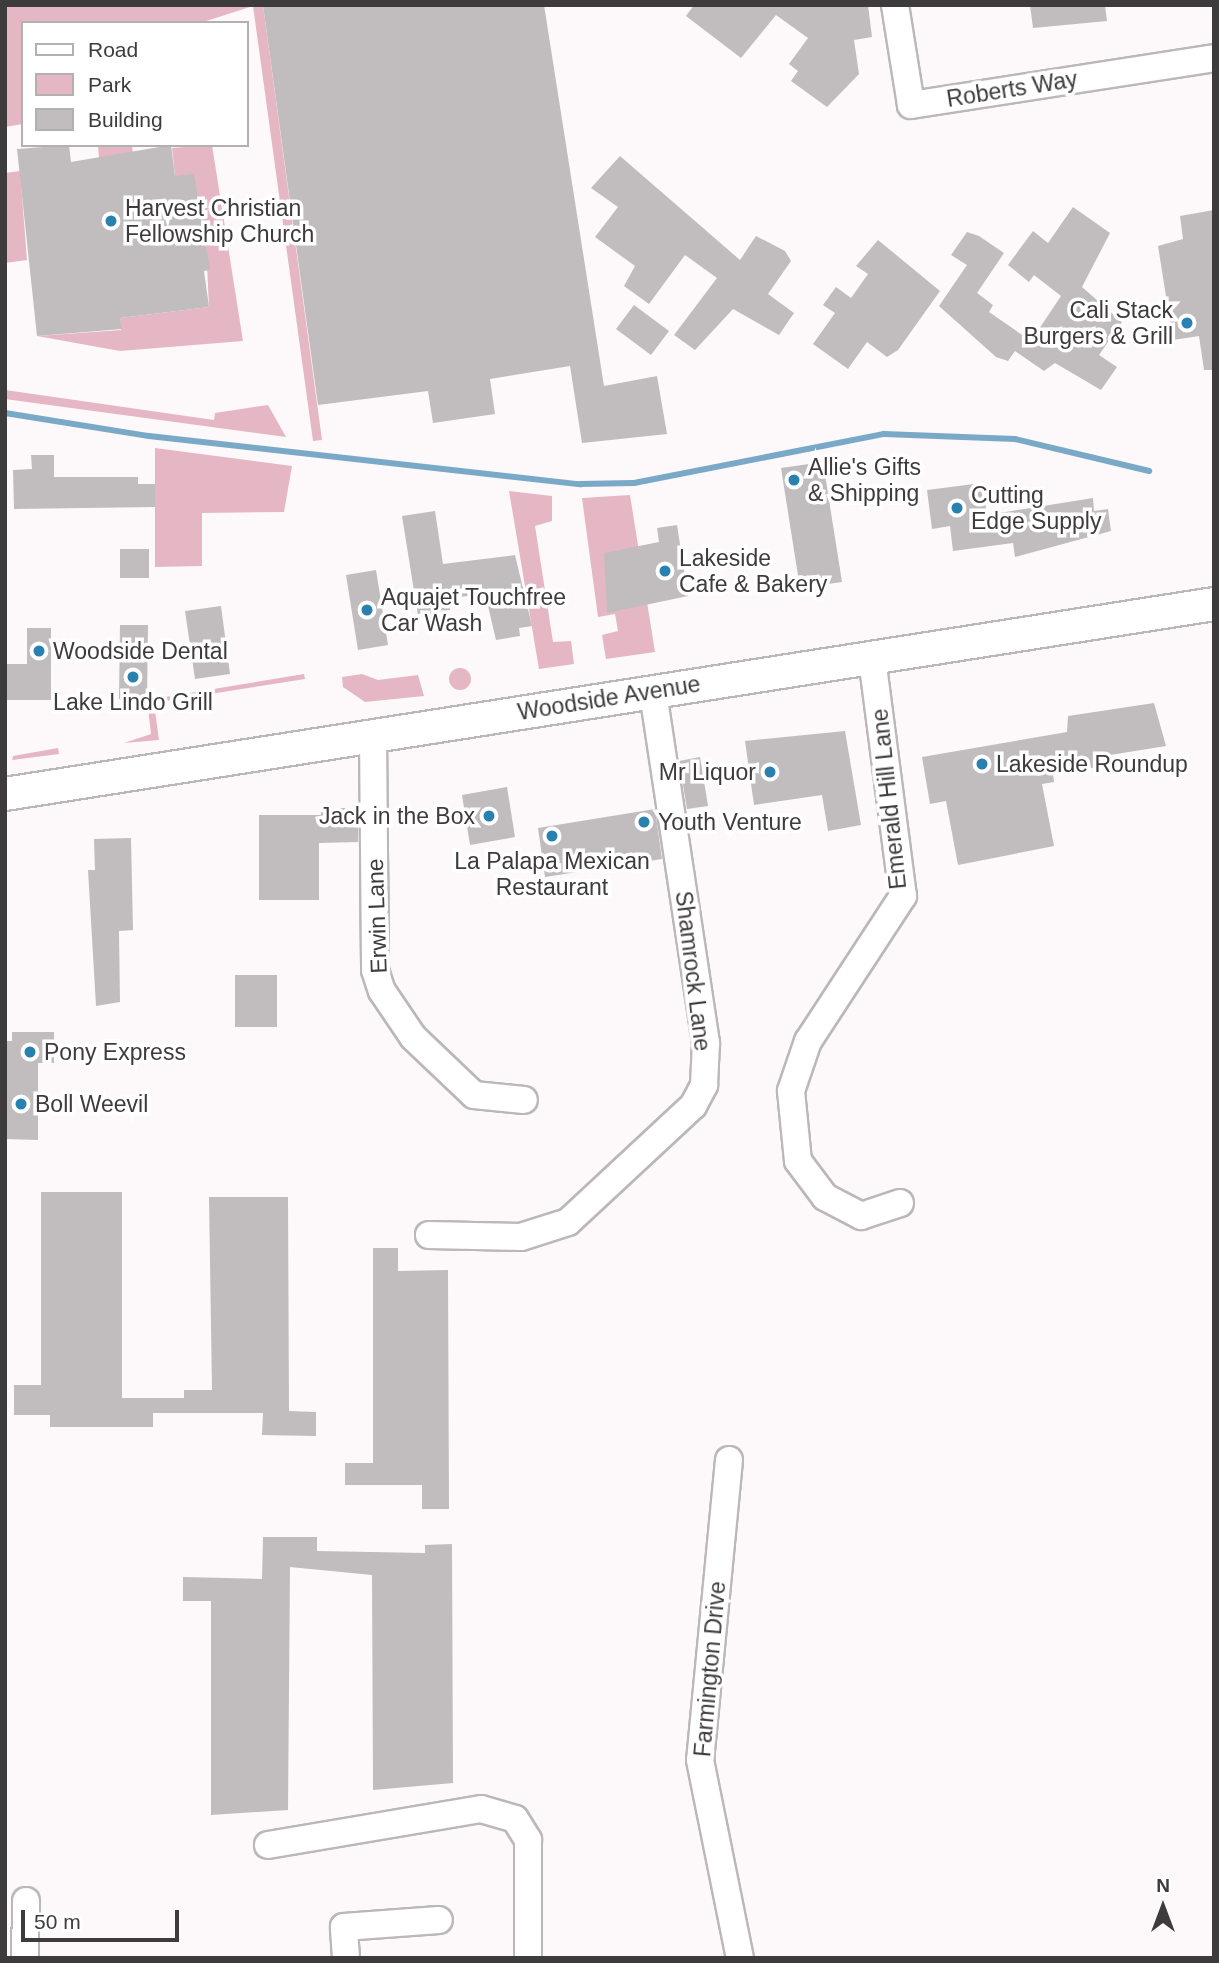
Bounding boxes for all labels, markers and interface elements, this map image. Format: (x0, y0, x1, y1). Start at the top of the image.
legend (21, 21, 248, 147)
text: Road (88, 38, 138, 61)
street label: Roberts Way (945, 65, 1079, 113)
text: Park (88, 73, 131, 96)
text: Building (88, 108, 163, 131)
place label: Harvest Christian Fellowship Church (125, 194, 314, 248)
marker: Harvest Christian Fellowship Church (103, 213, 119, 229)
place label: Cali Stack Burgers & Grill (1023, 296, 1173, 350)
marker: Cali Stack Burgers & Grill (1179, 315, 1195, 331)
place label: Allie's Gifts & Shipping (808, 453, 921, 507)
marker: Allie's Gifts & Shipping (786, 472, 802, 488)
place label: Cutting Edge Supply (971, 481, 1101, 535)
marker: Cutting Edge Supply (949, 500, 965, 516)
place label: Lakeside Cafe & Bakery (679, 544, 827, 598)
marker: Lakeside Cafe & Bakery (657, 563, 673, 579)
place label: Aquajet Touchfree Car Wash (381, 583, 566, 637)
marker: Aquajet Touchfree Car Wash (359, 602, 375, 618)
place label: Woodside Dental (53, 637, 228, 665)
marker: Woodside Dental (31, 643, 47, 659)
marker: Lake Lindo Grill (125, 669, 141, 685)
street label: Woodside Avenue (515, 670, 703, 726)
place label: Lake Lindo Grill (53, 688, 213, 716)
street label: Emerald Hill Lane (866, 707, 912, 891)
place label: Lakeside Roundup (996, 750, 1188, 778)
marker: Lakeside Roundup (974, 756, 990, 772)
place label: Mr Liquor (659, 758, 756, 786)
marker: Mr Liquor (762, 764, 778, 780)
place label: Jack in the Box (319, 802, 475, 830)
marker: Jack in the Box (481, 808, 497, 824)
place label: Youth Venture (658, 808, 802, 836)
marker: Youth Venture (636, 814, 652, 830)
marker: La Palapa Mexican Restaurant (544, 828, 560, 844)
place label: La Palapa Mexican Restaurant (454, 847, 650, 901)
street label: Erwin Lane (361, 858, 393, 974)
street label: Shamrock Lane (669, 889, 717, 1053)
place label: Pony Express (44, 1038, 186, 1066)
marker: Pony Express (22, 1044, 38, 1060)
place label: Boll Weevil (35, 1090, 148, 1118)
marker: Boll Weevil (13, 1096, 29, 1112)
street label: Farmington Drive (689, 1580, 731, 1758)
north arrow (1128, 1872, 1198, 1942)
text: N (1156, 1875, 1170, 1896)
scale bar (24, 1896, 182, 1940)
text: 50 m (34, 1910, 81, 1933)

